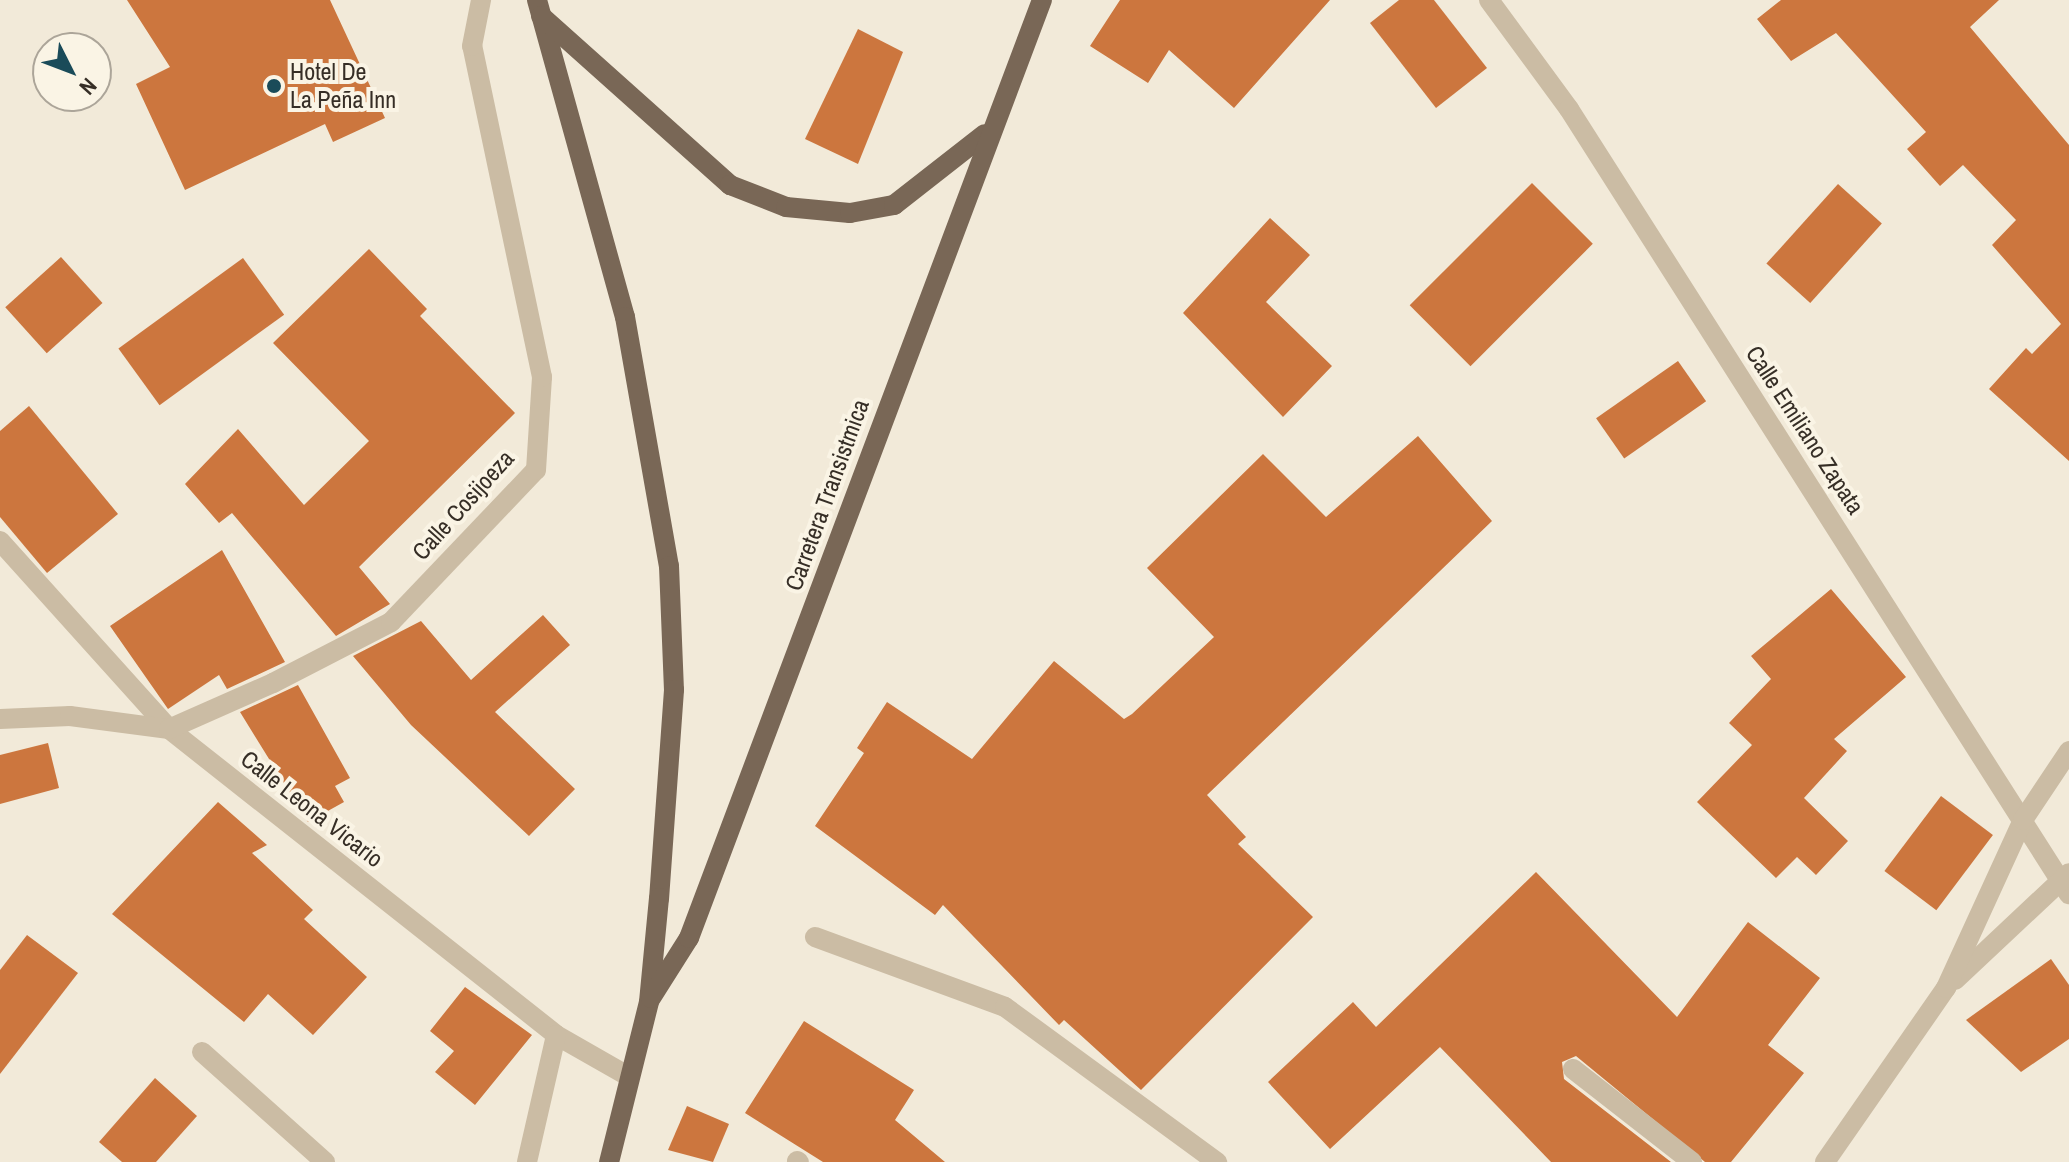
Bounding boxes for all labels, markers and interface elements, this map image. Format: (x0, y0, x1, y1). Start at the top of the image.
north arrow (32, 32, 112, 112)
place label: Hotel De La Peña Inn (290, 58, 396, 114)
text: N (73, 72, 104, 102)
marker: Hotel De La Peña Inn (265, 77, 283, 95)
street label: Calle Emiliano Zapata (1740, 341, 1870, 519)
street label: Carretera Transistmica (779, 395, 875, 595)
street label: Calle Cosijoeza (406, 444, 520, 566)
street label: Calle Leona Vicario (235, 745, 389, 873)

